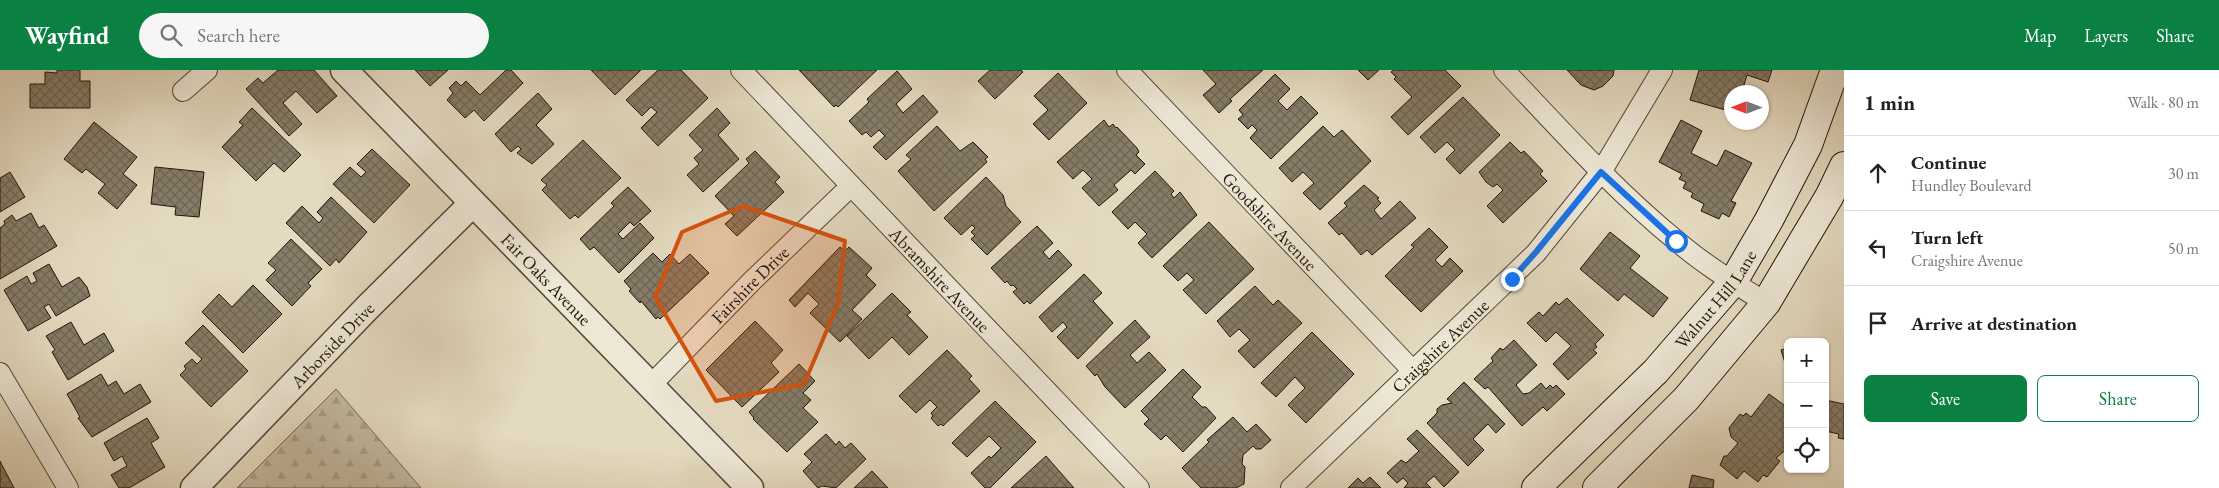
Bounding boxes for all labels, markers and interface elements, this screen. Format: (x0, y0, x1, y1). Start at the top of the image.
search box (139, 13, 489, 58)
text: Wayfind (25, 20, 109, 51)
icon: search (157, 21, 185, 49)
text: Search here (197, 23, 280, 48)
text: Map (2024, 24, 2056, 47)
text: Layers (2084, 24, 2128, 47)
text: Share (2156, 24, 2194, 47)
north arrow (1724, 85, 1769, 130)
text: 1 min (1864, 89, 1915, 116)
text: Walk · 80 m (2128, 92, 2199, 113)
text: Continue (1911, 150, 1986, 175)
icon: ahead (1864, 159, 1892, 187)
text: 30 m (2168, 163, 2199, 184)
street label: Goodshire Avenue (1218, 166, 1323, 275)
text: Hundley Boulevard (1911, 175, 2032, 196)
street label: Abramshire Avenue (884, 221, 996, 337)
text: Turn left (1911, 225, 1983, 250)
street label: Fair Oaks Avenue (497, 228, 597, 330)
route start (1665, 230, 1688, 253)
icon: left (1864, 234, 1892, 262)
text: 50 m (2168, 238, 2199, 259)
street label: Fairshire Drive (706, 240, 794, 328)
street label: Walnut Hill Lane (1669, 245, 1761, 353)
text: Craigshire Avenue (1911, 250, 2023, 271)
route end (1501, 268, 1524, 291)
street label: Craigshire Avenue (1386, 293, 1493, 397)
street label: Arborside Drive (284, 296, 379, 393)
icon: arrive (1864, 309, 1892, 337)
text: Arrive at destination (1911, 311, 2077, 336)
map controls (1784, 338, 1829, 473)
button: + (1784, 338, 1829, 383)
button: Save (1864, 375, 2027, 422)
button: Share (2037, 375, 2199, 422)
button: − (1784, 383, 1829, 428)
button: locate (1784, 428, 1829, 473)

